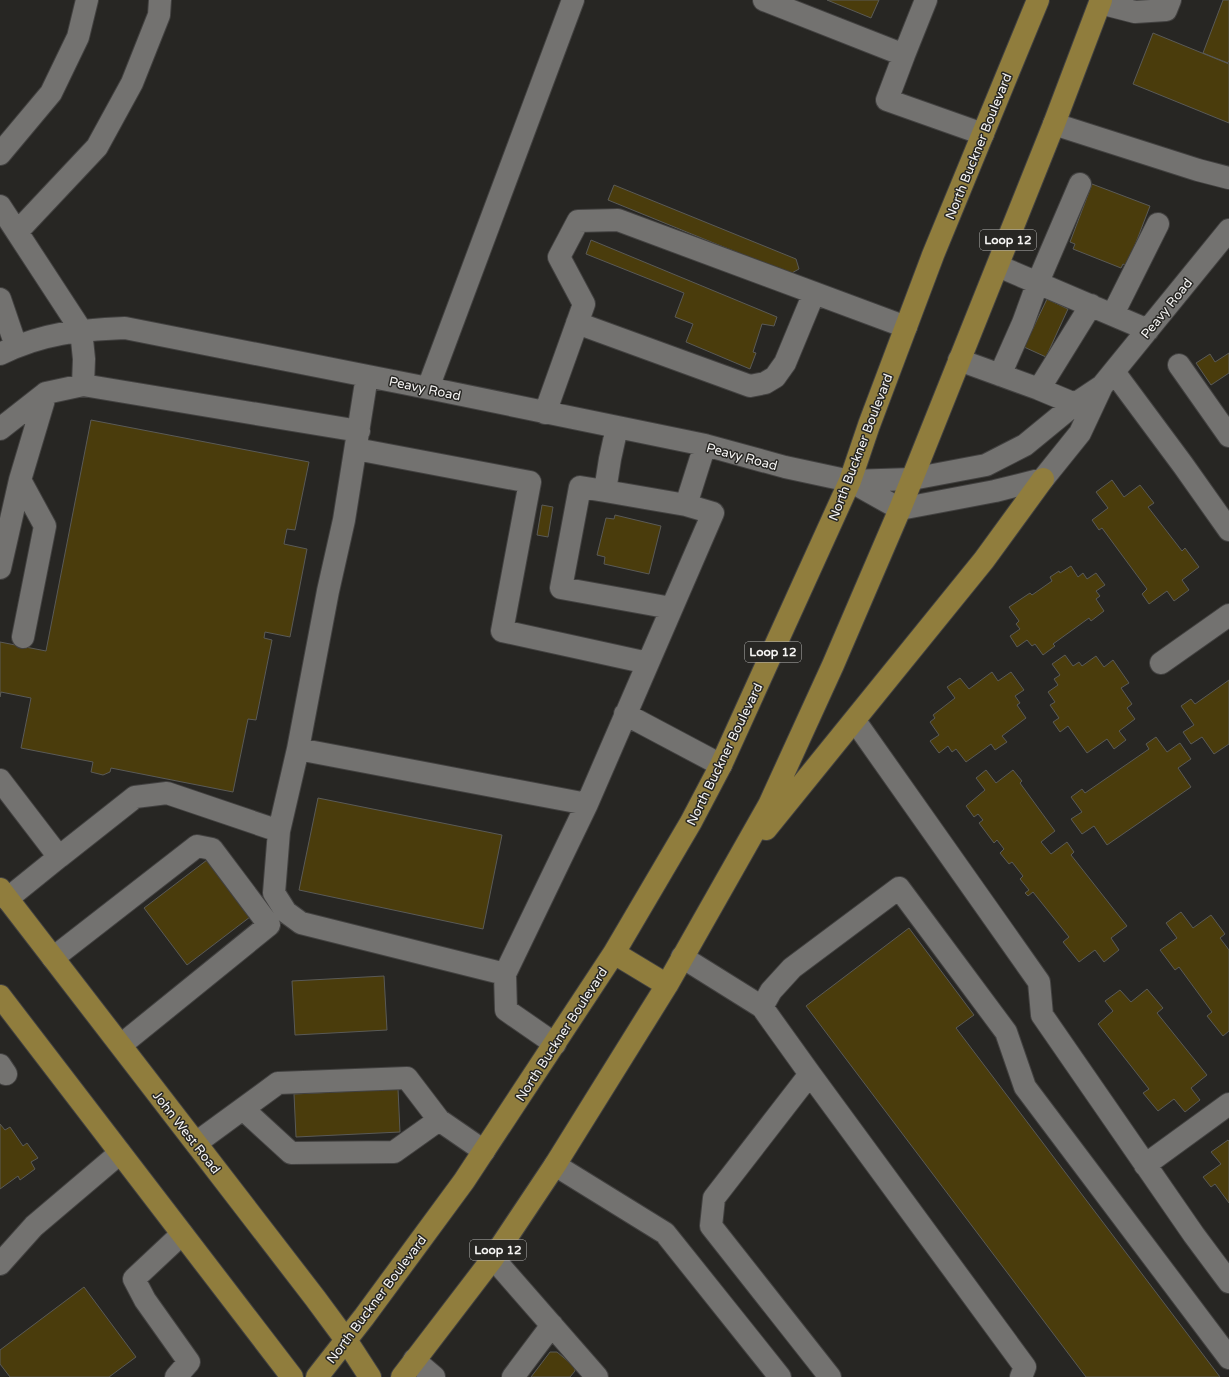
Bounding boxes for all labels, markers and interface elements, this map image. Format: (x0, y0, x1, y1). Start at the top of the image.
street label: North Buckner Boulevard (942, 71, 1016, 222)
road number: Loop 12 (980, 230, 1036, 250)
street label: Peavy Road (1138, 275, 1196, 342)
street label: North Buckner Boulevard (825, 372, 896, 523)
street label: Peavy Road (387, 374, 462, 404)
street label: Peavy Road (704, 440, 779, 474)
road number: Loop 12 (745, 642, 801, 662)
street label: North Buckner Boulevard (683, 681, 766, 828)
street label: North Buckner Boulevard (513, 965, 611, 1104)
street label: John West Road (149, 1088, 223, 1177)
street label: North Buckner Boulevard (323, 1232, 430, 1367)
road number: Loop 12 (470, 1240, 526, 1260)

